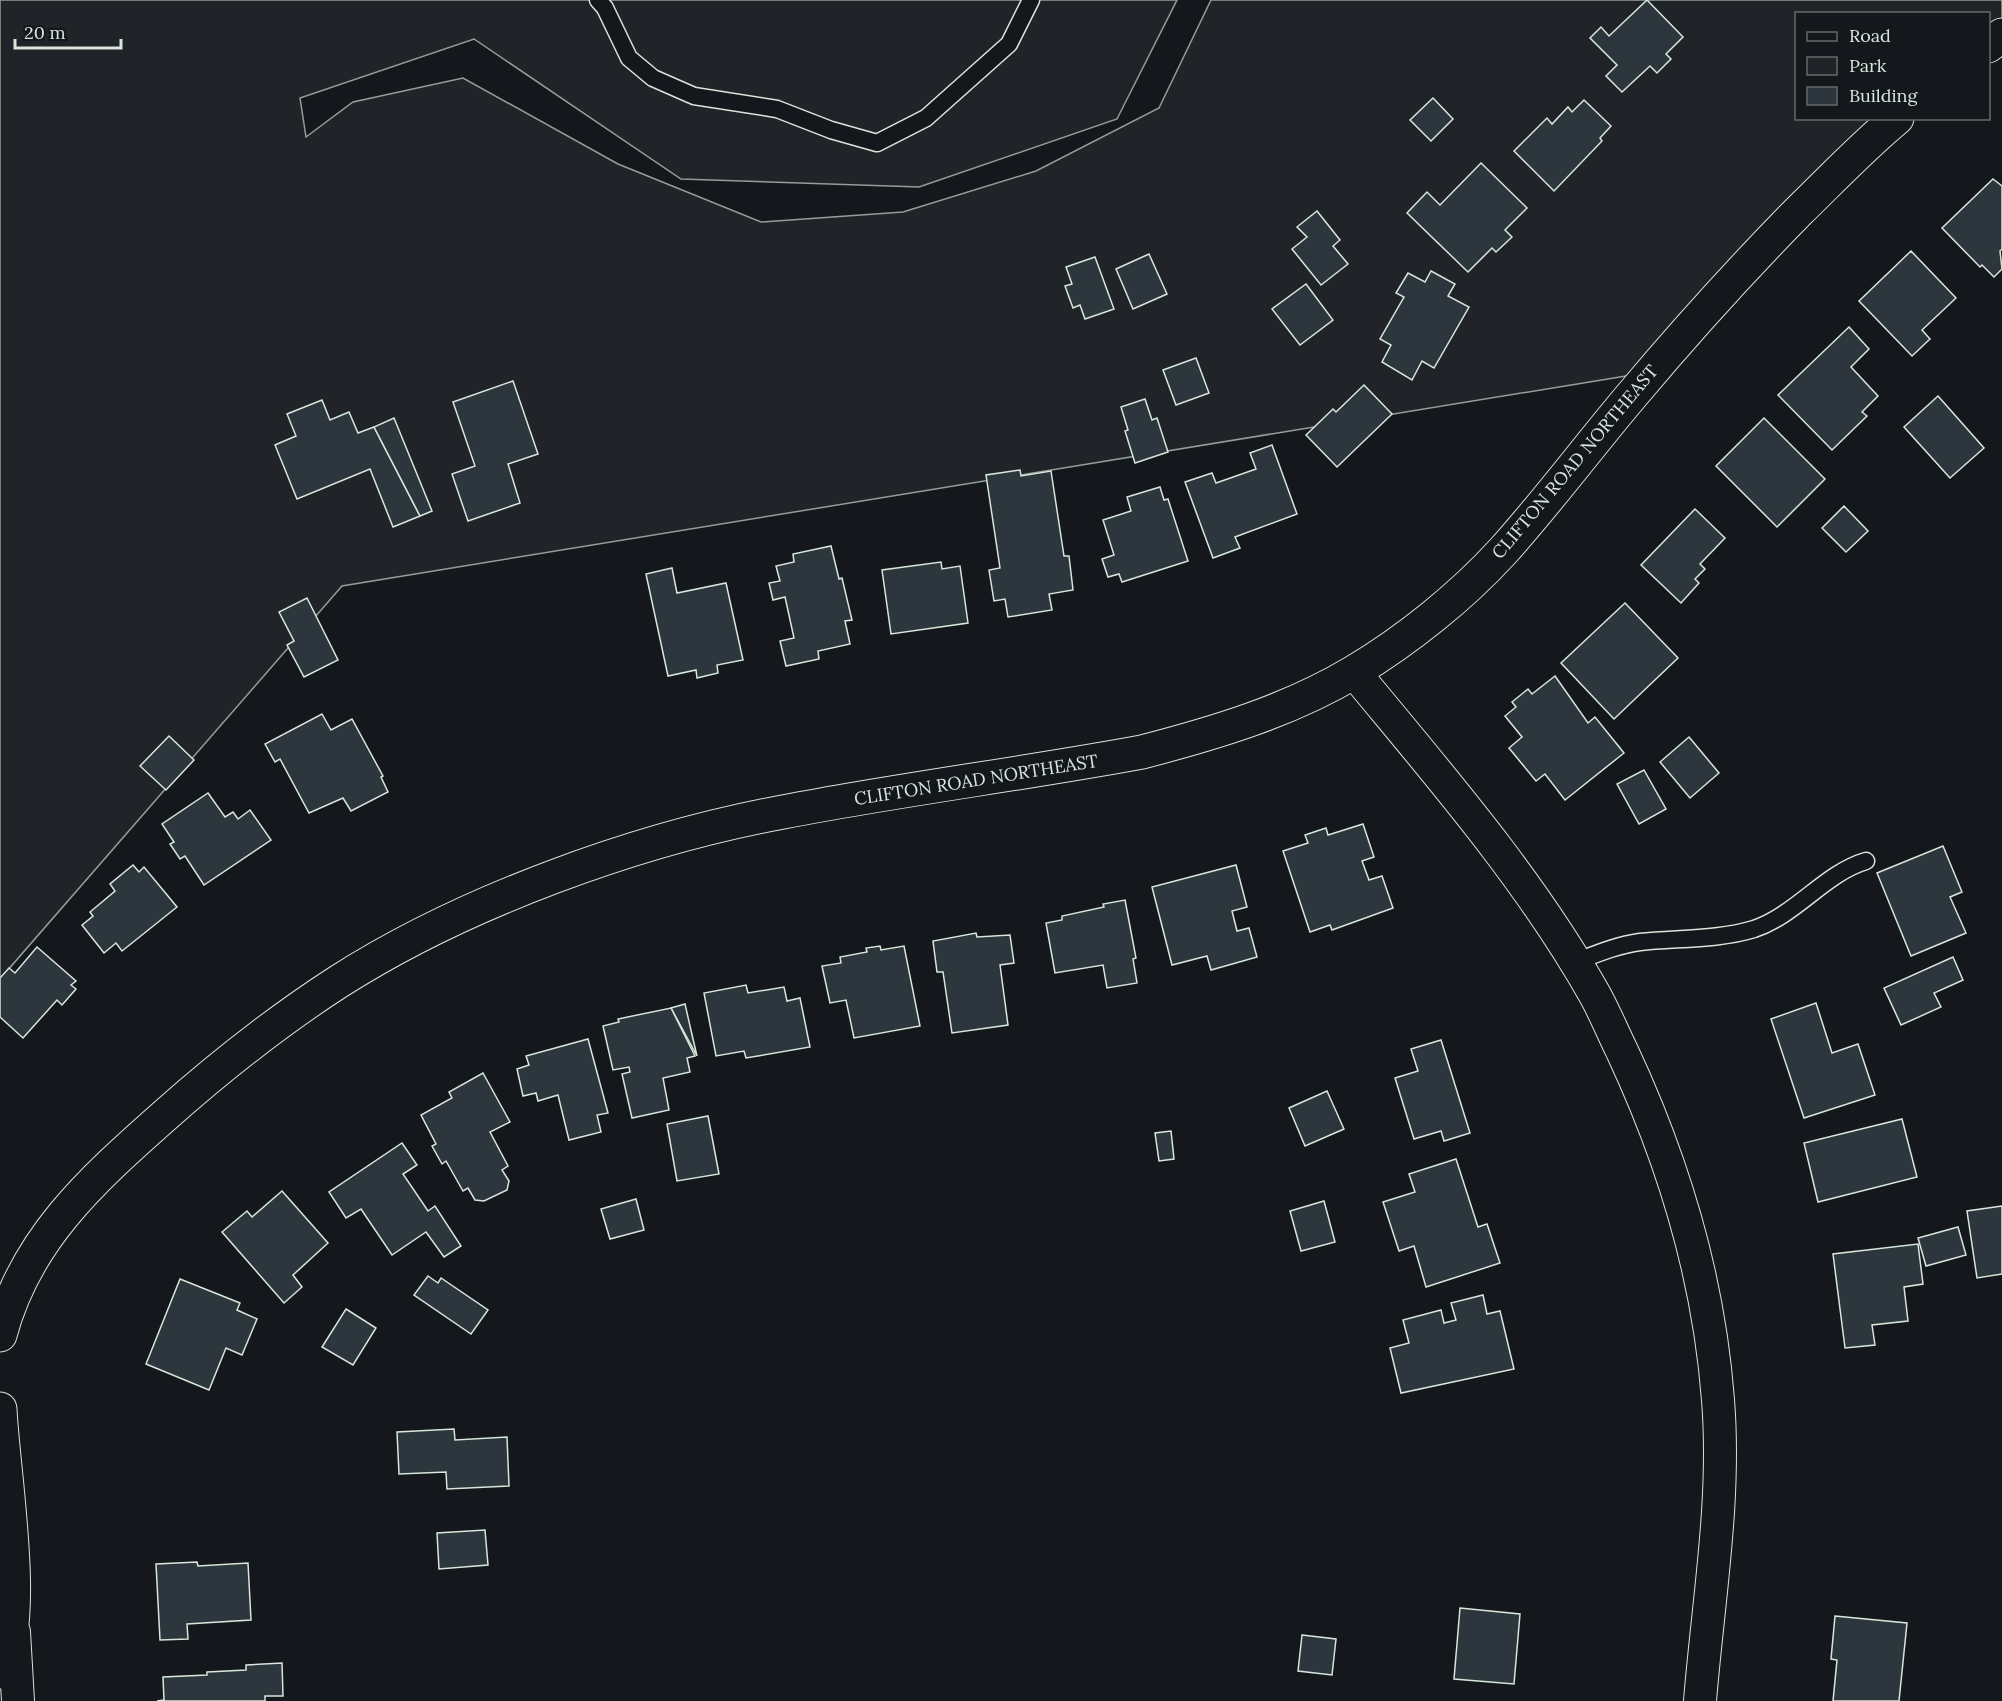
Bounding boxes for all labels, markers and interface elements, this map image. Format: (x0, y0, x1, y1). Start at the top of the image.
scale bar (15, 12, 122, 50)
legend (1795, 12, 1990, 120)
text: 20 m (24, 21, 66, 44)
text: Road (1849, 24, 1891, 47)
text: Park (1849, 54, 1887, 77)
text: Building (1849, 84, 1919, 107)
street label: CLIFTON ROAD NORTHEAST (1487, 359, 1663, 564)
street label: CLIFTON ROAD NORTHEAST (852, 749, 1100, 810)

